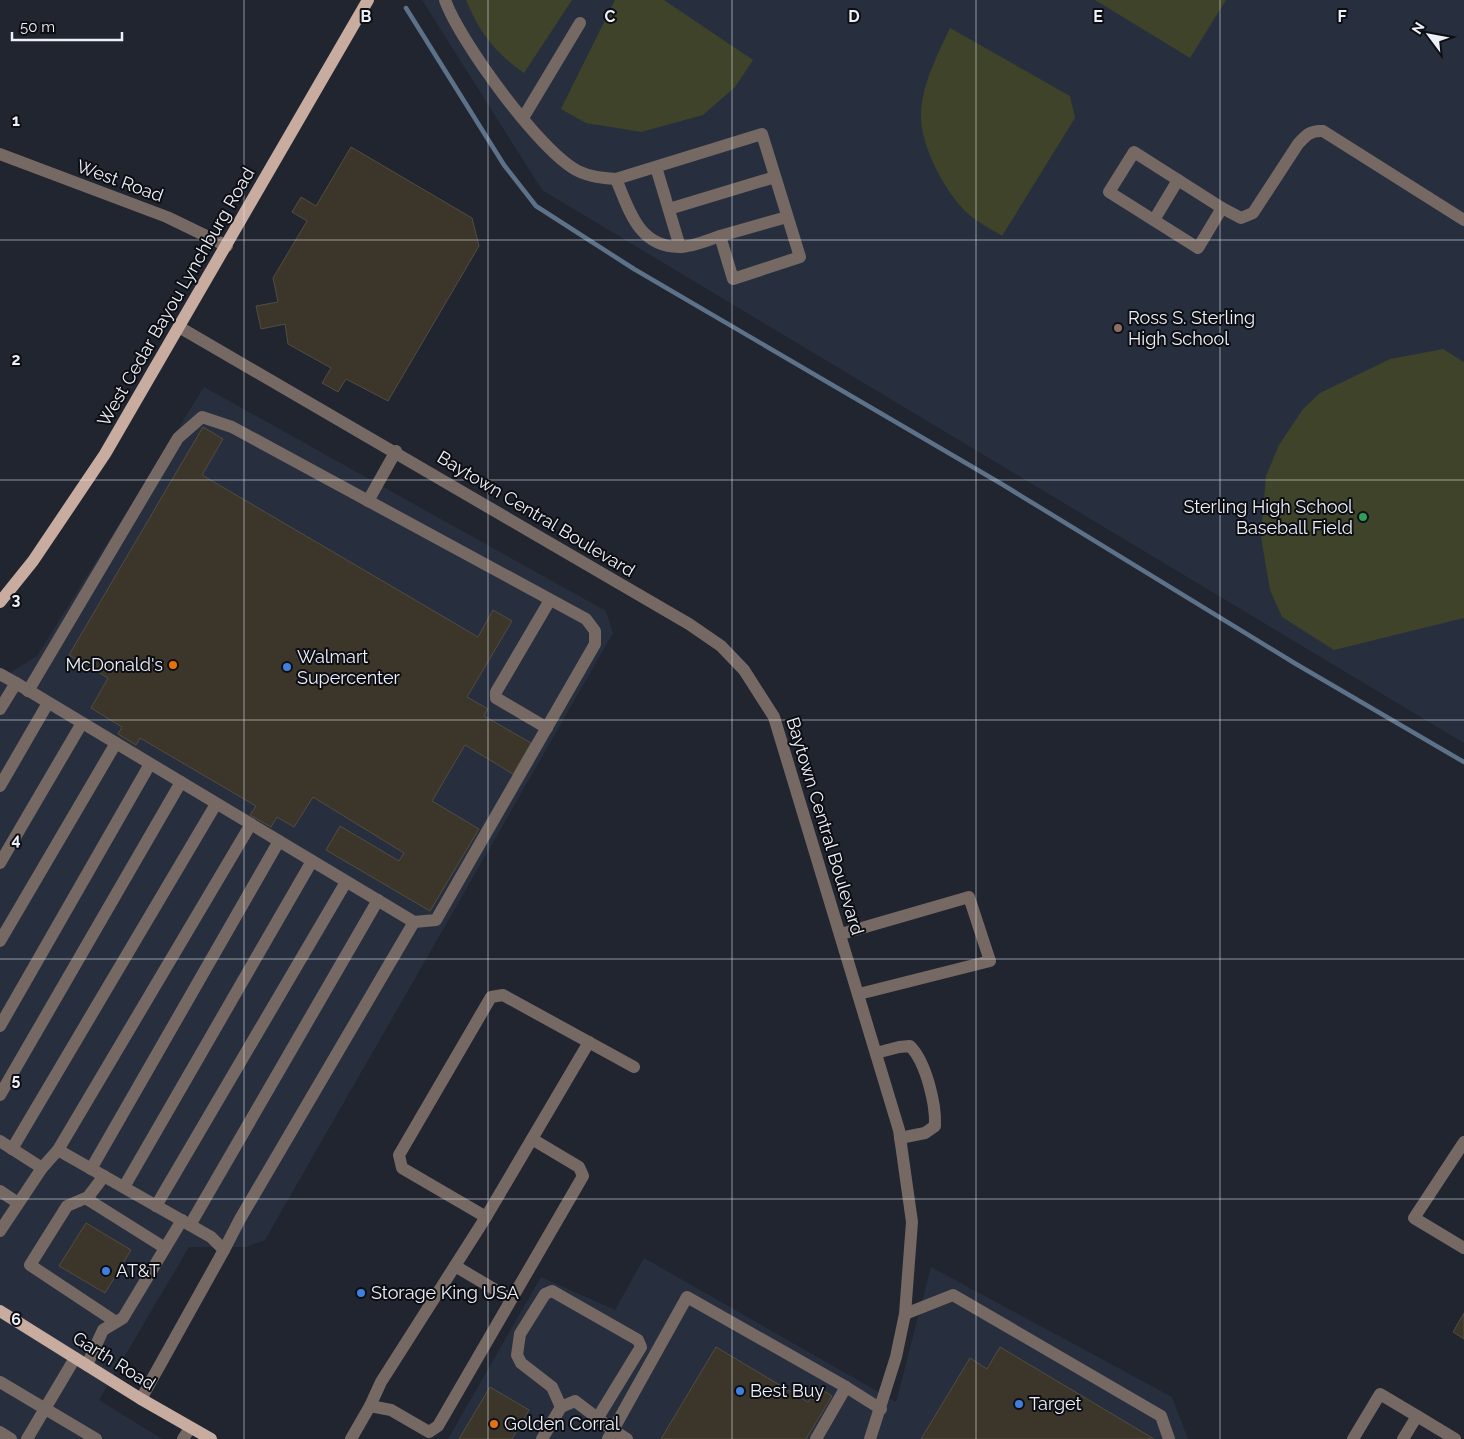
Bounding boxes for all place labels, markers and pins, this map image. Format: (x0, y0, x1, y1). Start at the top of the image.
place label: Ross S. Sterling High School (1128, 307, 1255, 349)
marker: Ross S. Sterling High School (1112, 322, 1124, 334)
place label: Sterling High School Baseball Field (1183, 496, 1353, 538)
marker: Sterling High School Baseball Field (1357, 511, 1369, 523)
place label: Walmart Supercenter (297, 646, 401, 688)
place label: McDonald's (65, 654, 163, 675)
marker: McDonald's (167, 659, 179, 671)
marker: Walmart Supercenter (281, 661, 293, 673)
place label: AT&T (116, 1260, 160, 1281)
marker: AT&T (100, 1265, 112, 1277)
place label: Storage King USA (371, 1282, 519, 1303)
marker: Storage King USA (355, 1287, 367, 1299)
place label: Best Buy (750, 1380, 825, 1401)
marker: Best Buy (734, 1385, 746, 1397)
place label: Target (1029, 1393, 1082, 1414)
marker: Target (1013, 1398, 1025, 1410)
place label: Golden Corral (504, 1413, 620, 1434)
marker: Golden Corral (488, 1418, 500, 1430)

